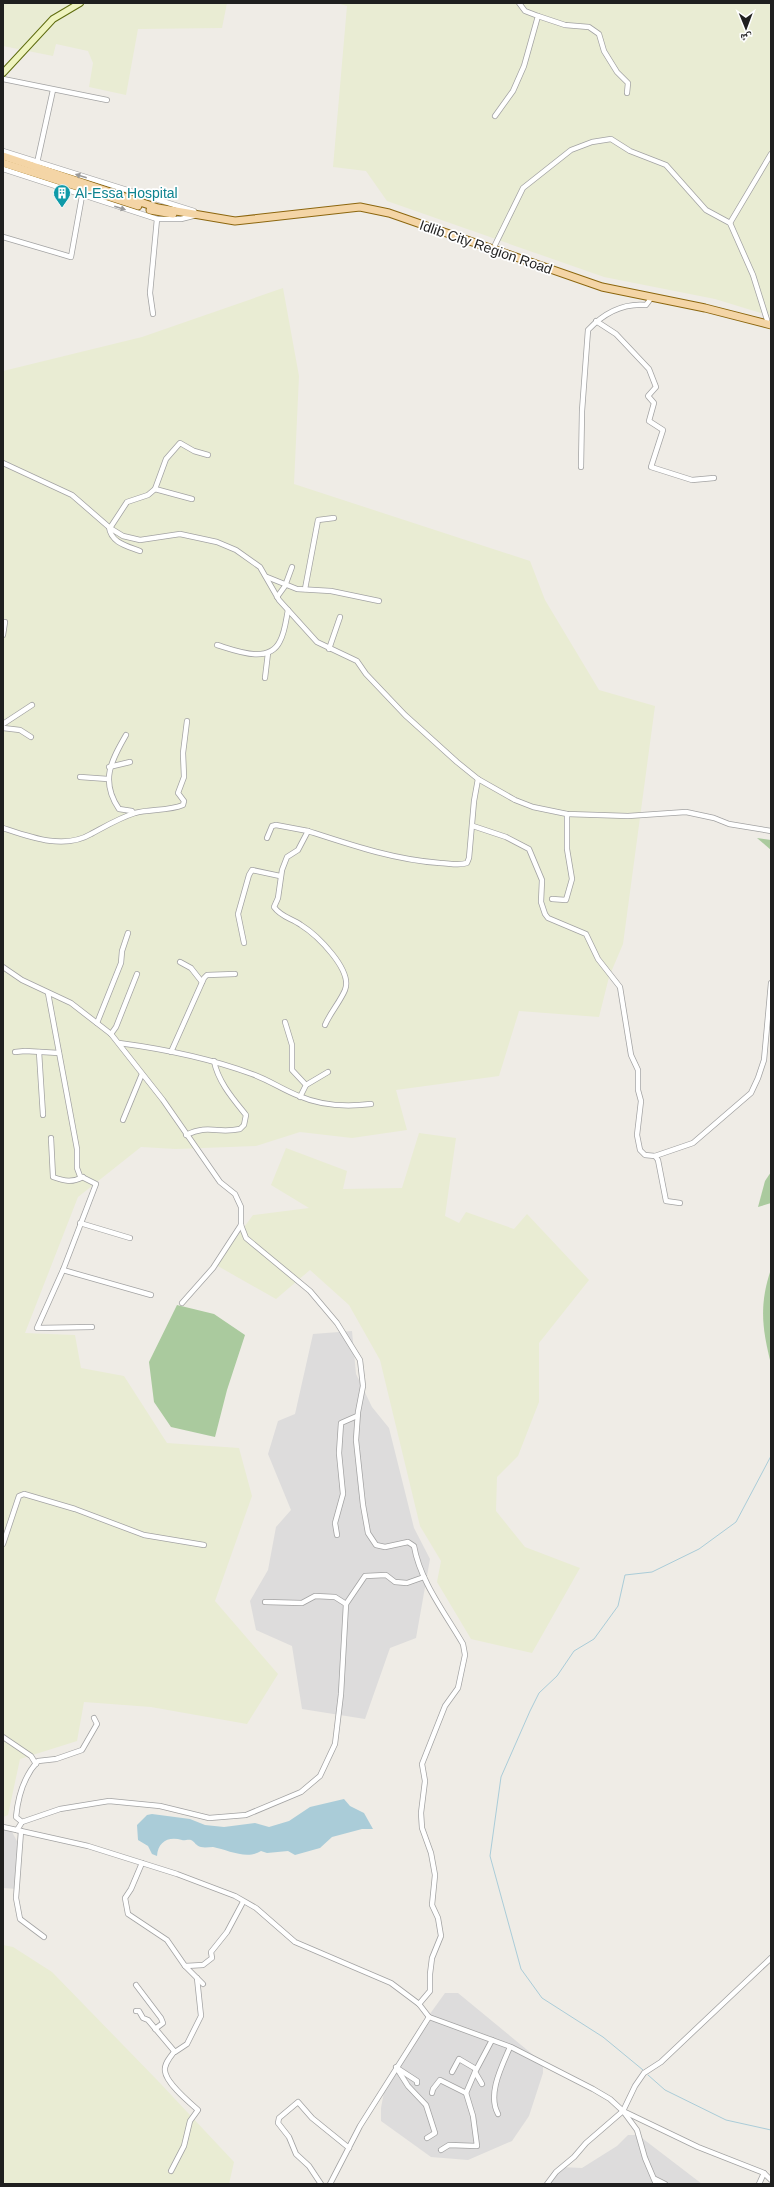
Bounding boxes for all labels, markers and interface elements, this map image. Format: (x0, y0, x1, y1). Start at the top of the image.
north arrow (726, 8, 766, 48)
text: ش (740, 30, 752, 44)
one-way arrow (75, 173, 87, 179)
building icon: Al-Essa Hospital (52, 183, 72, 208)
place label: Al-Essa Hospital (75, 185, 178, 201)
one-way arrow (114, 205, 126, 211)
street label: Idlib City Region Road (418, 217, 554, 277)

